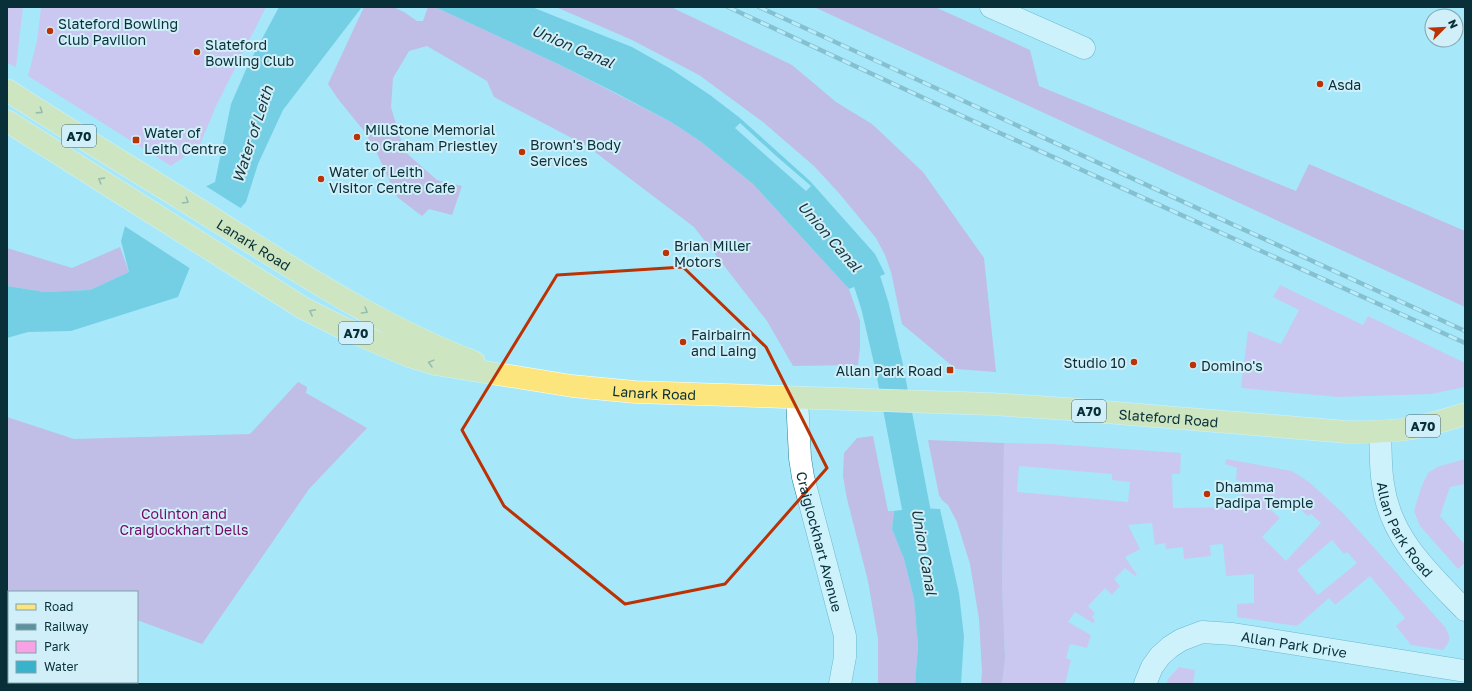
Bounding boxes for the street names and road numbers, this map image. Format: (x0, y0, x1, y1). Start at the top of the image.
road number: A70 (62, 125, 96, 147)
street label: Lanark Road (214, 215, 294, 274)
road number: A70 (339, 322, 373, 344)
street label: Lanark Road (612, 381, 696, 403)
road number: A70 (1072, 400, 1106, 422)
street label: Slateford Road (1118, 405, 1219, 430)
road number: A70 (1406, 415, 1440, 437)
street label: Craiglockhart Avenue (794, 470, 847, 613)
street label: Allan Park Road (1374, 481, 1437, 580)
street label: Allan Park Drive (1240, 627, 1348, 661)

